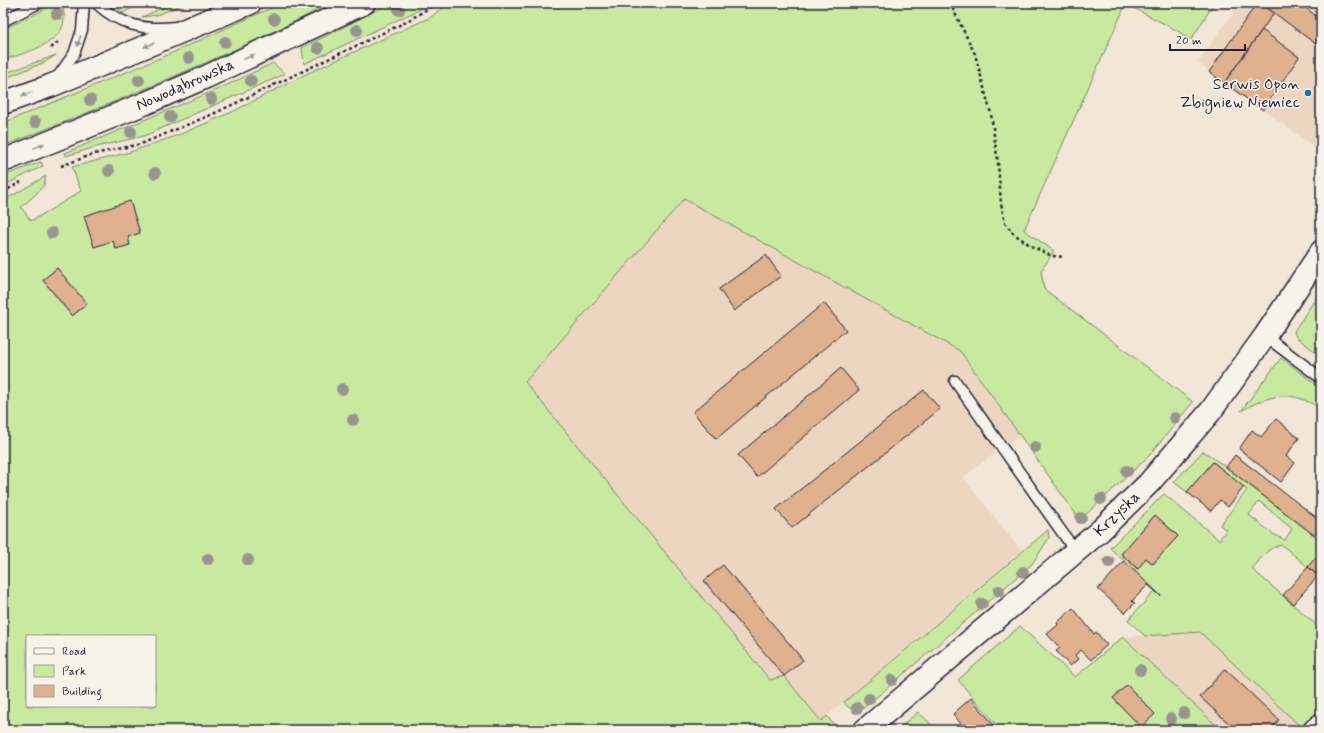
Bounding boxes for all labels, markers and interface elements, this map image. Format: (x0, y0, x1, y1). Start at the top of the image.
scale bar (1170, 26, 1245, 52)
text: 20 m (1176, 33, 1202, 49)
one-way arrow (76, 36, 82, 48)
one-way arrow (143, 43, 155, 49)
street label: Nowodąbrowska (133, 54, 237, 116)
one-way arrow (243, 54, 254, 60)
place label: Serwis Opon Zbigniew Niemiec (1180, 74, 1300, 114)
marker: Serwis Opon Zbigniew Niemiec (1303, 88, 1313, 98)
one-way arrow (20, 92, 32, 98)
one-way arrow (34, 143, 46, 149)
street label: Krzyska (1089, 487, 1145, 541)
legend (26, 635, 156, 707)
text: Road (62, 644, 86, 660)
text: Park (62, 664, 86, 680)
text: Building (62, 684, 102, 701)

